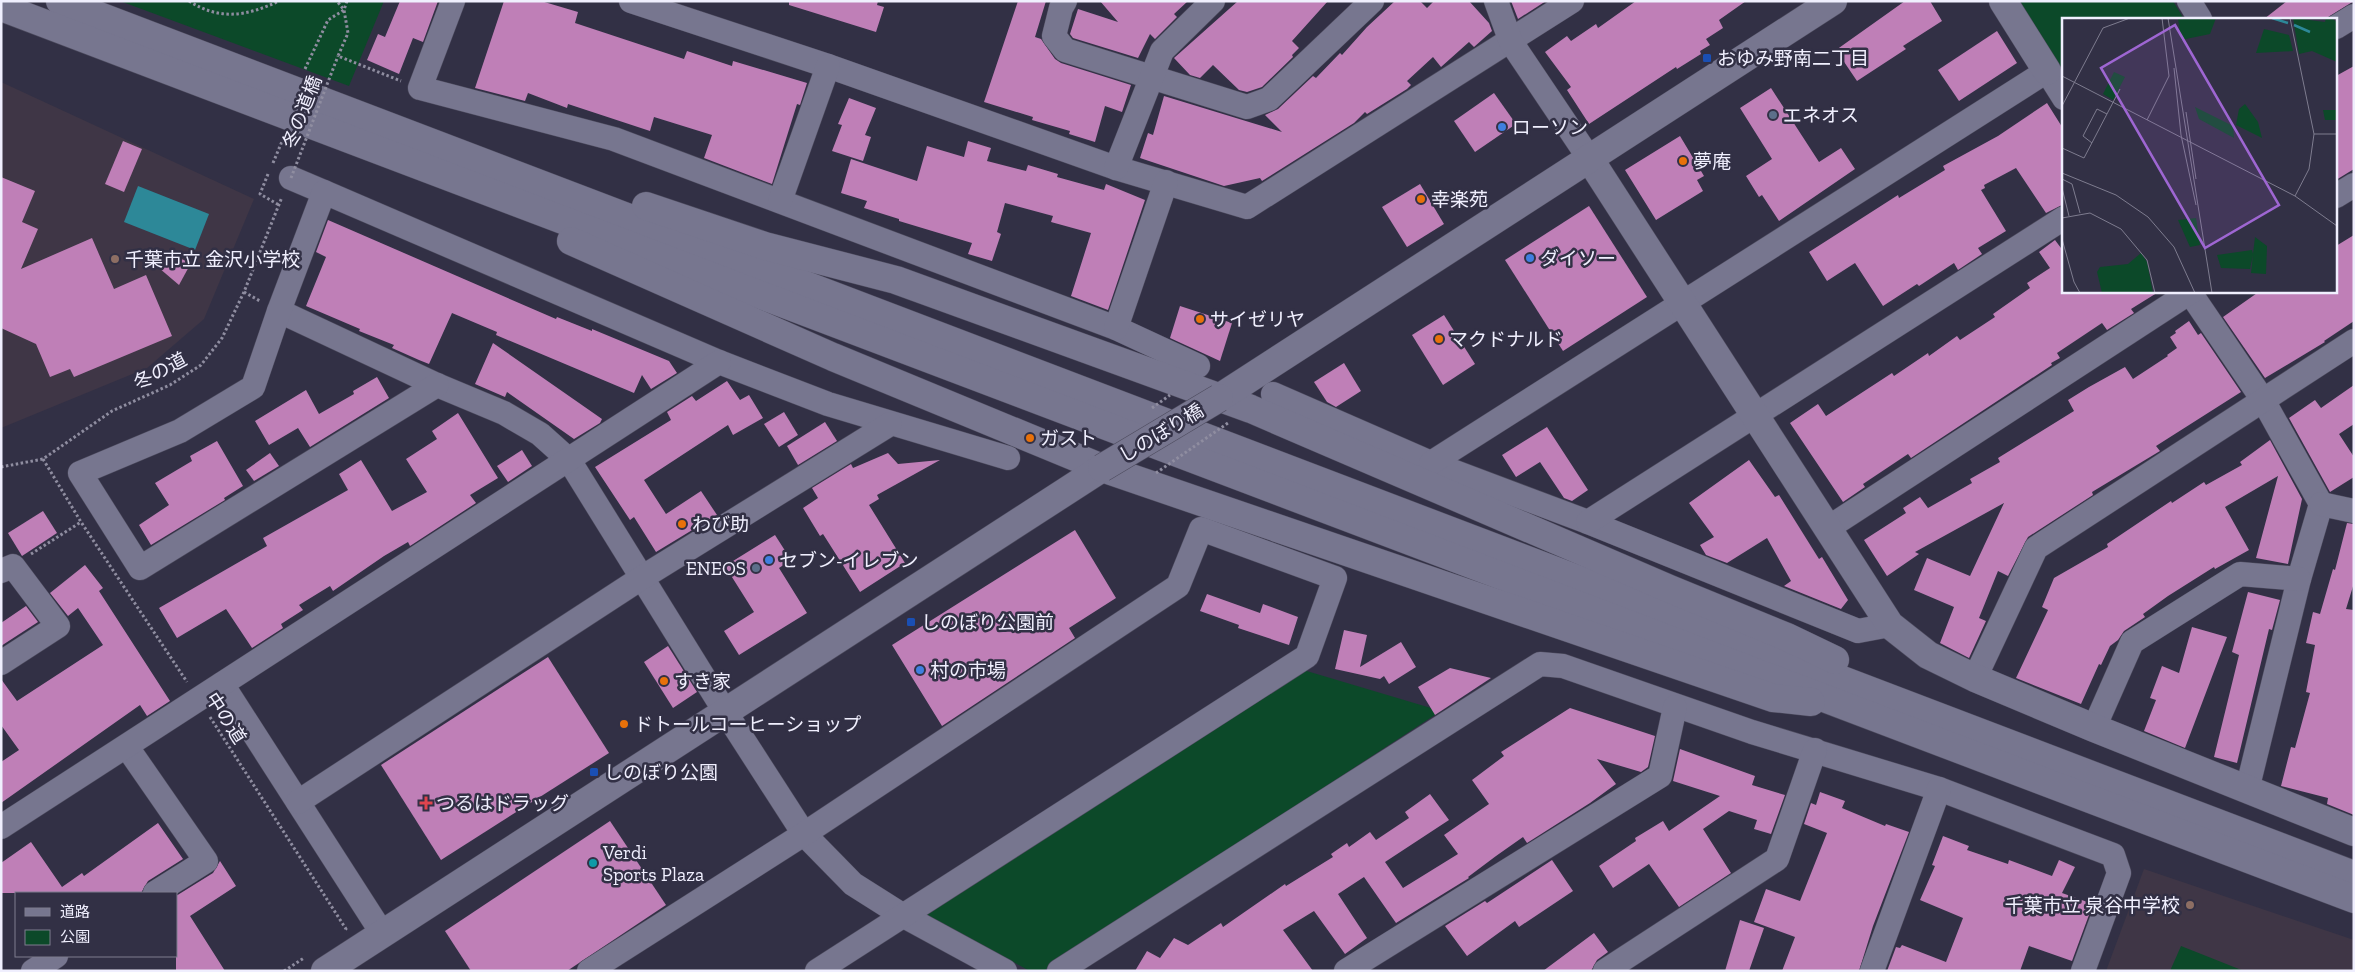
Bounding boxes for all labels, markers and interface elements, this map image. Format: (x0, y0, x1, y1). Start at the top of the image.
inset map (2062, 18, 2338, 292)
place label: おゆみ野南二丁目 (1717, 47, 1869, 70)
marker: おゆみ野南二丁目 (1701, 52, 1713, 64)
street label: 冬の道橋 (278, 72, 326, 152)
place label: エネオス (1783, 104, 1859, 127)
marker: エネオス (1767, 109, 1779, 121)
place label: ローソン (1512, 116, 1588, 139)
marker: ローソン (1496, 121, 1508, 133)
place label: 夢庵 (1693, 150, 1731, 173)
marker: 夢庵 (1677, 155, 1689, 167)
place label: 幸楽苑 (1431, 188, 1488, 211)
marker: 幸楽苑 (1415, 193, 1427, 205)
place label: ダイソー (1540, 247, 1616, 270)
place label: 千葉市立 金沢小学校 (125, 248, 300, 271)
marker: ダイソー (1524, 252, 1536, 264)
marker: 千葉市立 金沢小学校 (109, 253, 121, 265)
place label: サイゼリヤ (1210, 308, 1305, 331)
marker: サイゼリヤ (1194, 313, 1206, 325)
place label: マクドナルド (1449, 328, 1563, 351)
marker: マクドナルド (1433, 333, 1445, 345)
street label: 冬の道 (129, 347, 191, 395)
street label: しのぼり橋 (1114, 399, 1208, 467)
place label: ガスト (1040, 427, 1097, 450)
marker: ガスト (1024, 432, 1036, 444)
place label: わび助 (692, 513, 749, 536)
marker: わび助 (676, 518, 688, 530)
place label: セブン-イレブン (779, 549, 919, 572)
marker: セブン-イレブン (763, 554, 775, 566)
place label: ENEOS (686, 557, 746, 580)
marker: ENEOS (750, 562, 762, 574)
place label: しのぼり公園前 (921, 611, 1054, 634)
marker: しのぼり公園前 (905, 616, 917, 628)
place label: 村の市場 (930, 659, 1006, 682)
marker: 村の市場 (914, 664, 926, 676)
place label: すき家 (674, 670, 731, 693)
marker: すき家 (658, 675, 670, 687)
street label: 中の道 (201, 688, 251, 748)
place label: ドトールコーヒーショップ (634, 713, 861, 736)
marker: ドトールコーヒーショップ (618, 718, 630, 730)
place label: しのぼり公園 (604, 761, 718, 784)
marker: しのぼり公園 (588, 766, 600, 778)
place label: つるはドラッグ (436, 792, 569, 815)
marker: つるはドラッグ (420, 797, 432, 809)
place label: Verdi Sports Plaza (602, 841, 704, 886)
marker: Verdi Sports Plaza (587, 857, 599, 869)
legend (15, 892, 178, 957)
place label: 千葉市立 泉谷中学校 (2005, 894, 2180, 917)
marker: 千葉市立 泉谷中学校 (2184, 899, 2196, 911)
text: 道路 (60, 903, 90, 921)
text: 公園 (60, 928, 90, 946)

